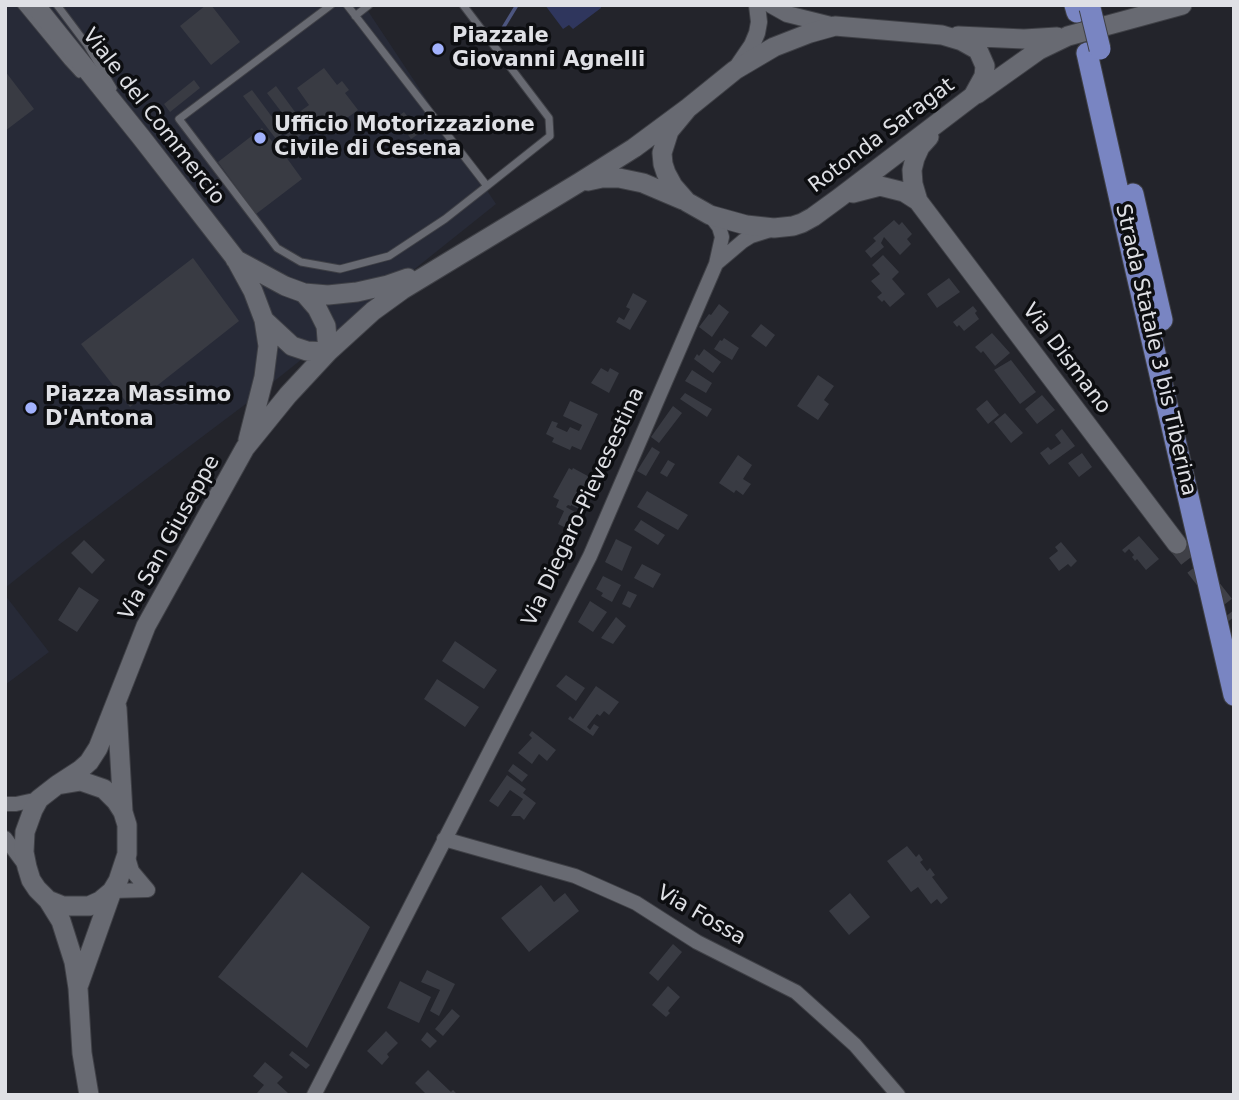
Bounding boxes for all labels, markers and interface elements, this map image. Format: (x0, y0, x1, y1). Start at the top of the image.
street label: Viale del Commercio (76, 24, 230, 210)
place label: Piazzale Giovanni Agnelli (452, 24, 645, 74)
marker: Piazzale Giovanni Agnelli (430, 41, 446, 57)
street label: Rotonda Saragat (804, 73, 960, 199)
place label: Ufficio Motorizzazione Civile di Cesena (274, 113, 535, 163)
marker: Ufficio Motorizzazione Civile di Cesena (252, 130, 268, 146)
street label: Strada Statale 3 bis Tiberina (1109, 202, 1201, 498)
street label: Via Dismano (1016, 299, 1116, 419)
place label: Piazza Massimo D'Antona (45, 383, 231, 433)
street label: Via Diegaro-Pievesestina (517, 384, 651, 630)
marker: Piazza Massimo D'Antona (23, 400, 39, 416)
street label: Via San Giuseppe (114, 451, 226, 625)
street label: Via Fossa (652, 881, 750, 951)

